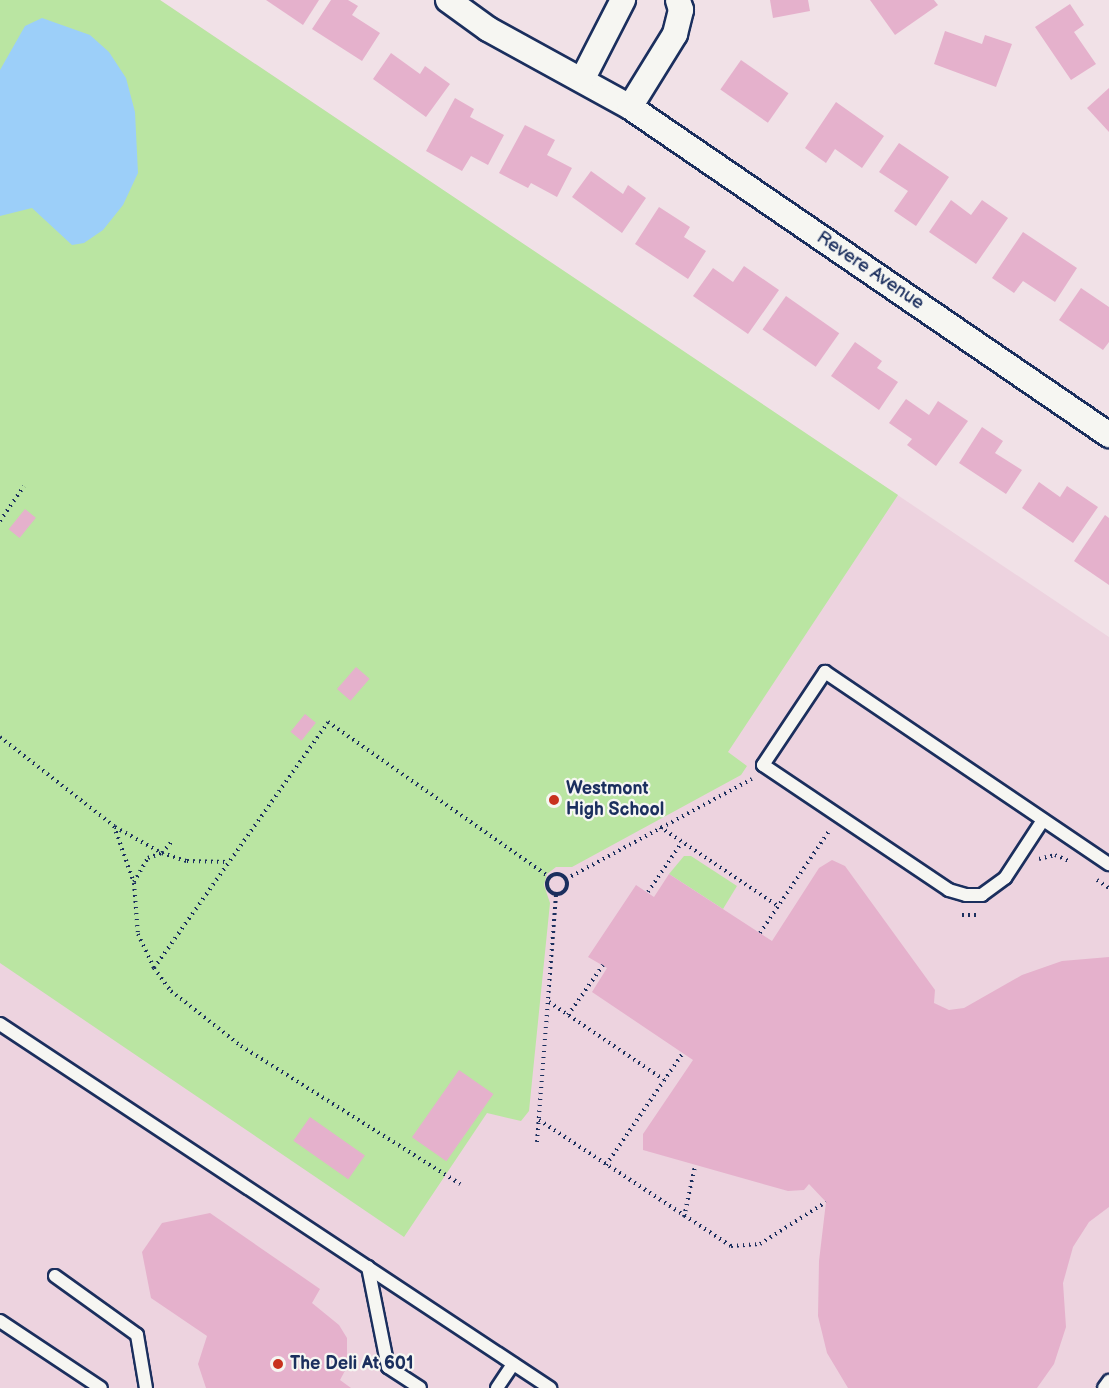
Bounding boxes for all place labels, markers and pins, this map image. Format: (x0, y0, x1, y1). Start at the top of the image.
place label: Westmont High School (566, 779, 664, 822)
marker: Westmont High School (547, 793, 561, 807)
place label: The Deli At 601 (290, 1353, 414, 1375)
marker: The Deli At 601 (271, 1357, 285, 1371)

